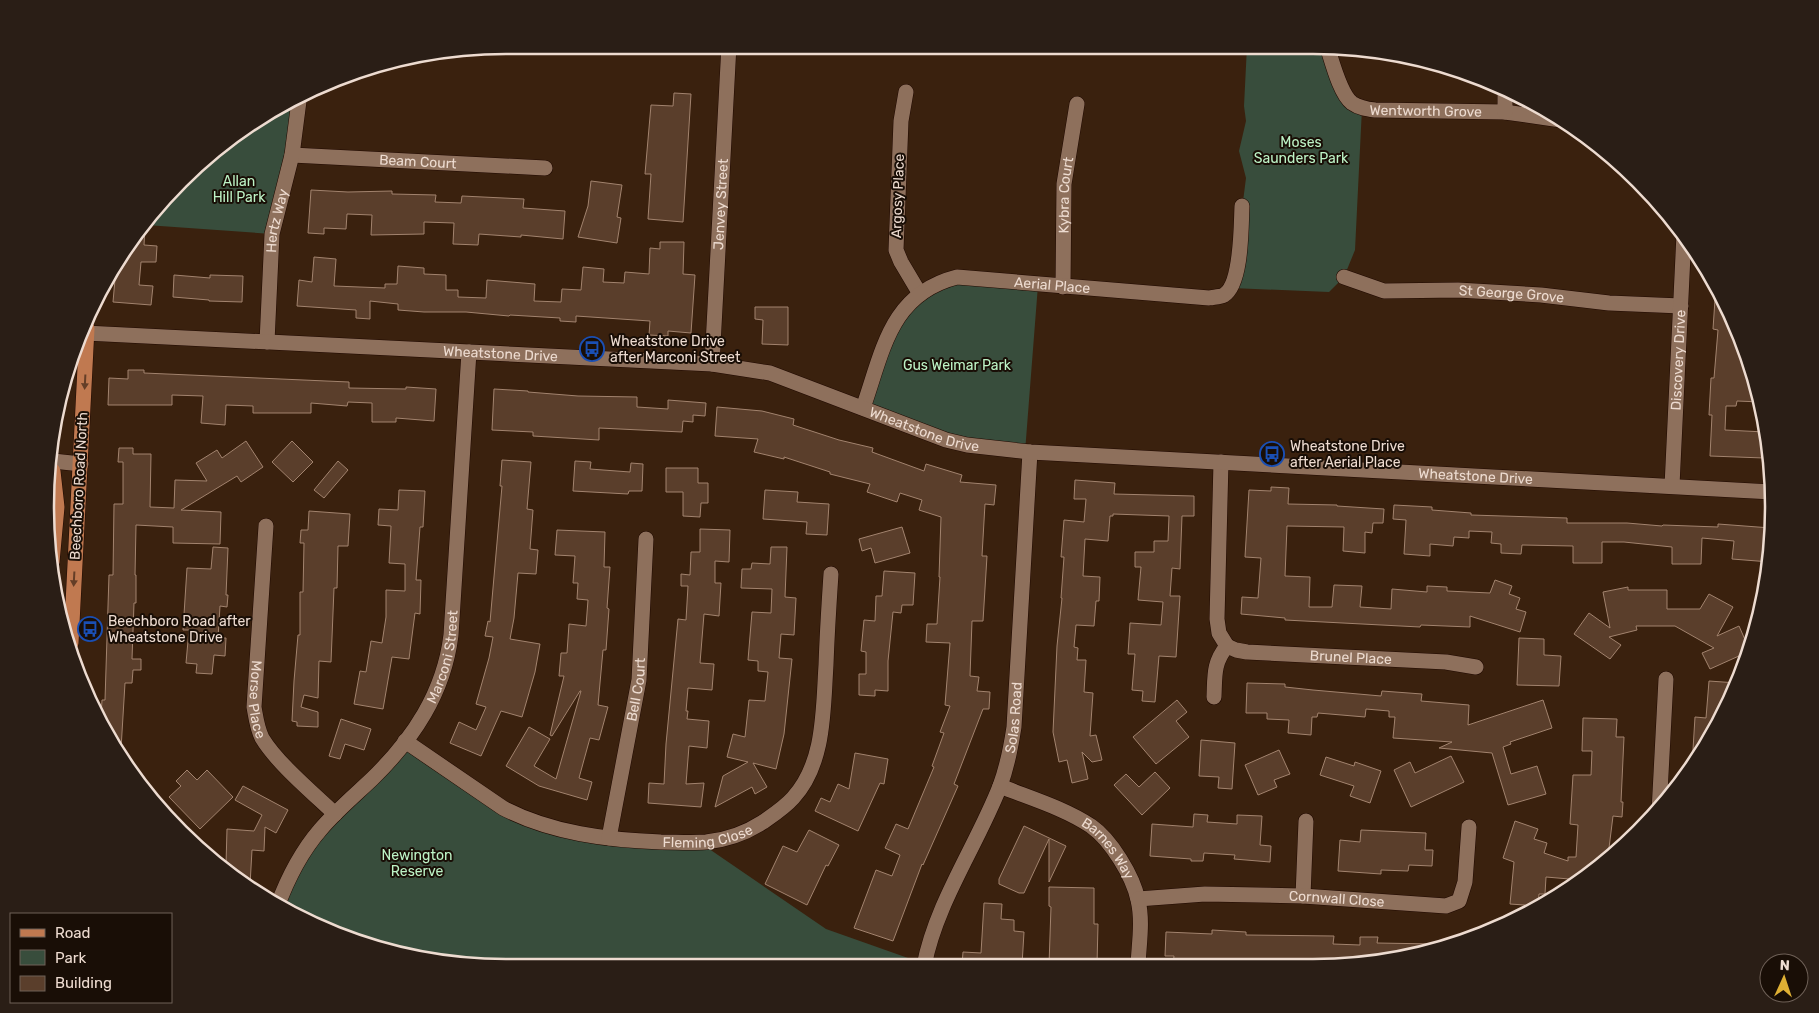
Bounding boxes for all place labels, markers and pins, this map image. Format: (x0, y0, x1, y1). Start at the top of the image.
place label: Wheatstone Drive after Marconi Street (610, 333, 741, 366)
bus stop icon: Wheatstone Drive after Marconi Street (579, 336, 605, 362)
place label: Wheatstone Drive after Aerial Place (1290, 438, 1405, 471)
bus stop icon: Wheatstone Drive after Aerial Place (1259, 441, 1285, 467)
place label: Beechboro Road after Wheatstone Drive (108, 613, 251, 646)
bus stop icon: Beechboro Road after Wheatstone Drive (77, 616, 103, 642)

